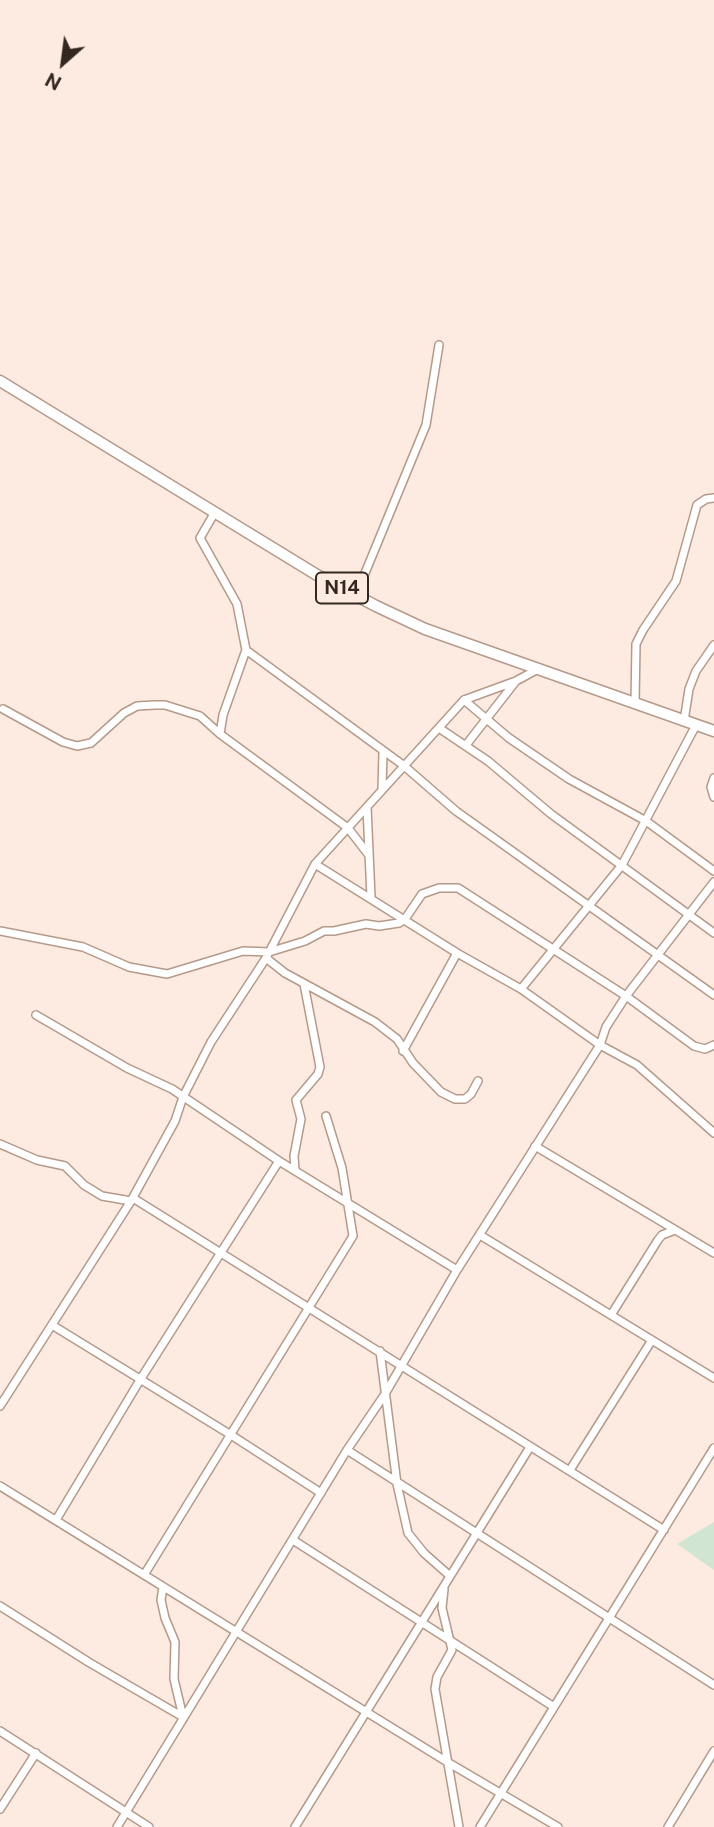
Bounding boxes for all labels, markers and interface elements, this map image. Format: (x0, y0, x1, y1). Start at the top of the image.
north arrow (28, 28, 98, 98)
text: N (41, 68, 65, 95)
road number: N14 (316, 572, 368, 604)

